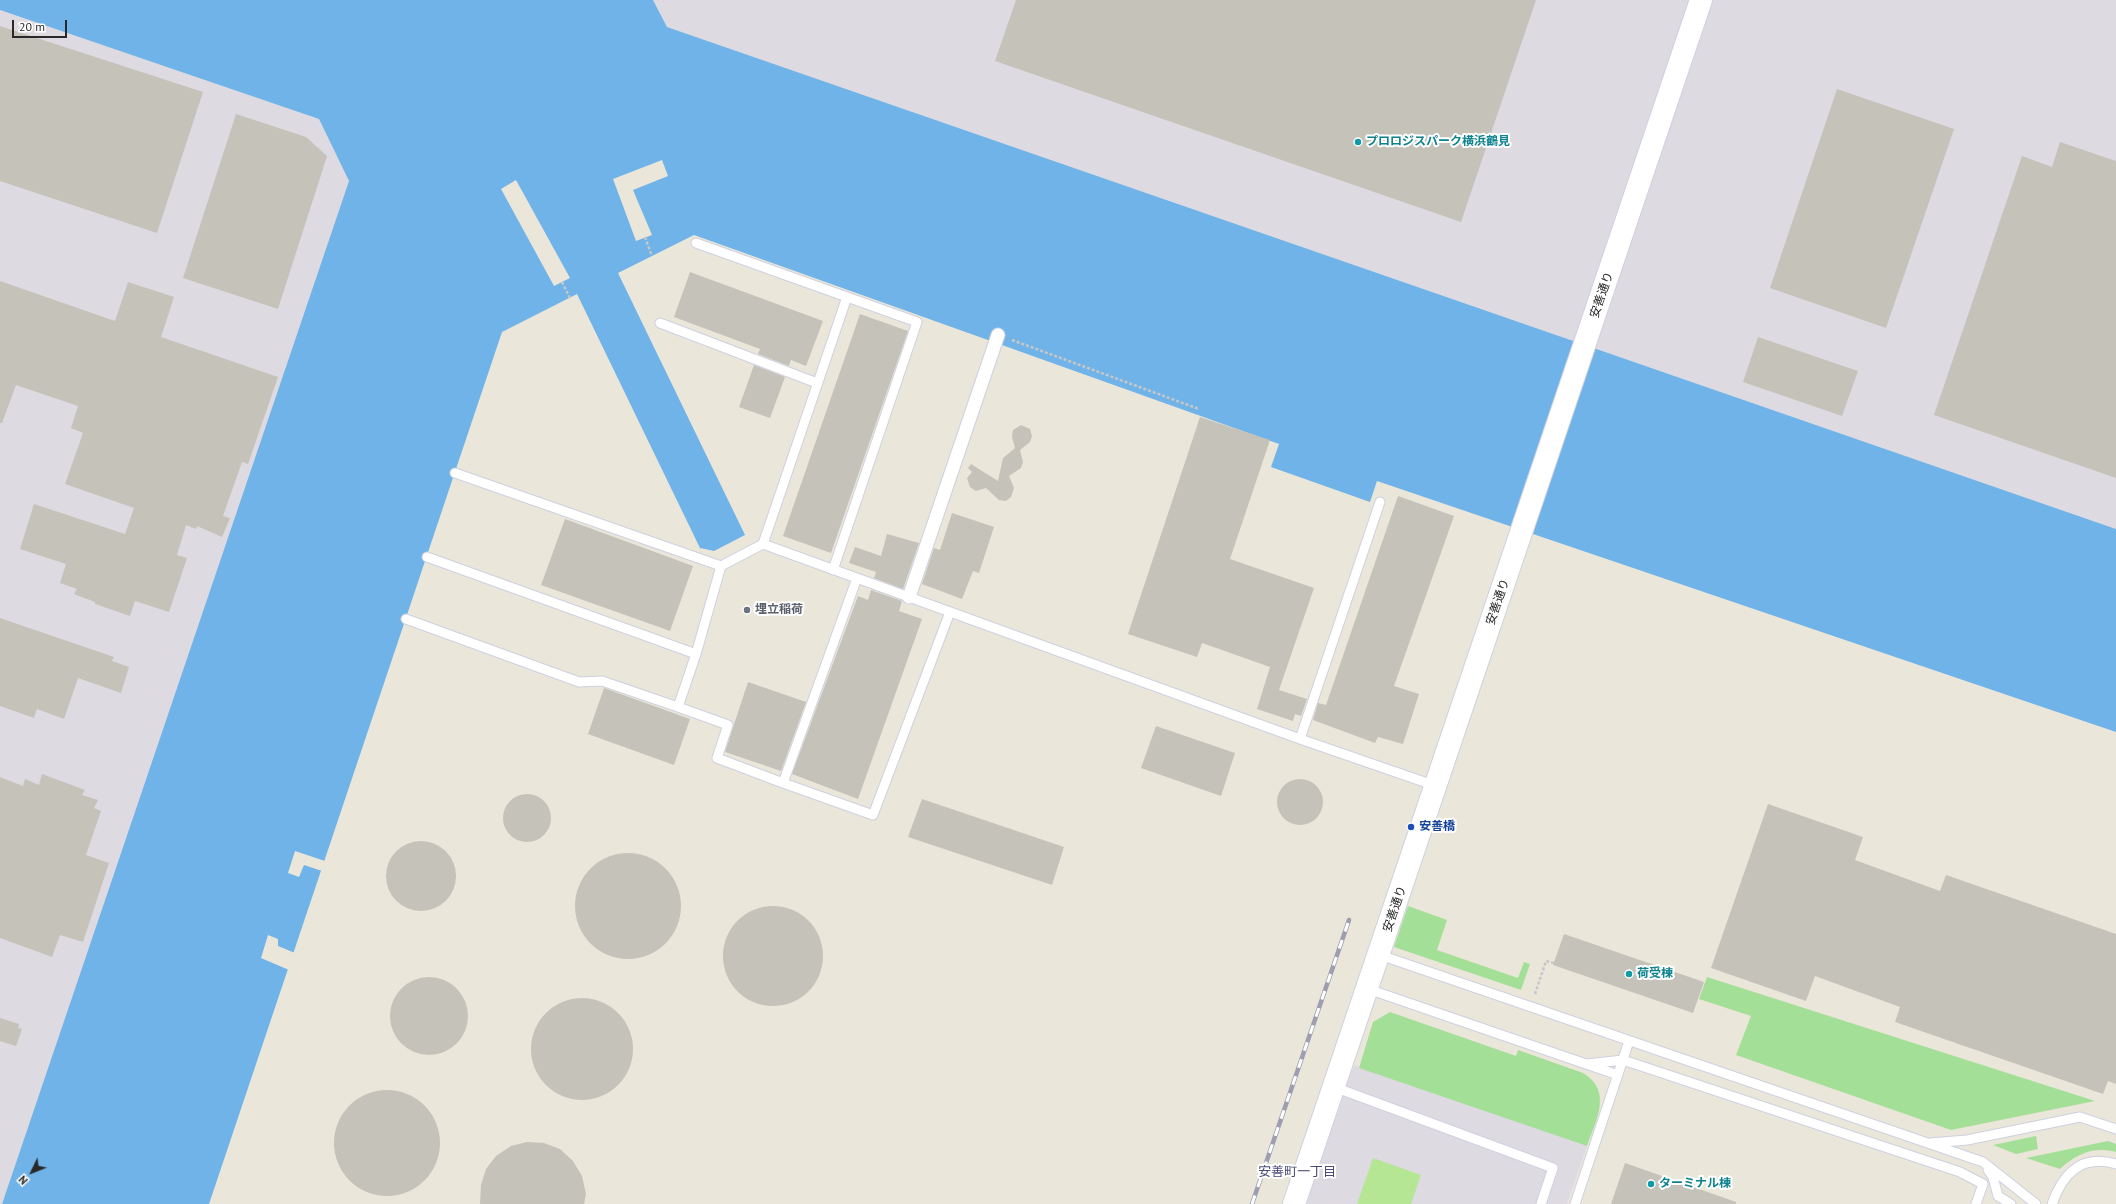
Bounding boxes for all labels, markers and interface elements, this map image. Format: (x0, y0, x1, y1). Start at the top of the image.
scale bar (14, 12, 69, 38)
text: 20 m (19, 19, 45, 34)
place label: プロロジスパーク横浜鶴見 (1366, 135, 1510, 149)
marker: プロロジスパーク横浜鶴見 (1353, 137, 1363, 147)
street label: 安善通り (1587, 270, 1617, 320)
street label: 安善通り (1483, 577, 1513, 627)
place label: 埋立稲荷 (755, 603, 803, 617)
marker: 埋立稲荷 (742, 605, 752, 615)
place label: 安善橋 (1419, 820, 1455, 834)
marker: 安善橋 (1406, 822, 1416, 832)
street label: 安善通り (1380, 884, 1410, 934)
place label: 荷受棟 (1637, 967, 1673, 981)
marker: 荷受棟 (1624, 969, 1634, 979)
north arrow (12, 1152, 52, 1192)
district label: 安善町一丁目 (1258, 1164, 1336, 1180)
text: N (16, 1173, 31, 1188)
place label: ターミナル棟 (1659, 1177, 1731, 1191)
marker: ターミナル棟 (1646, 1179, 1656, 1189)

